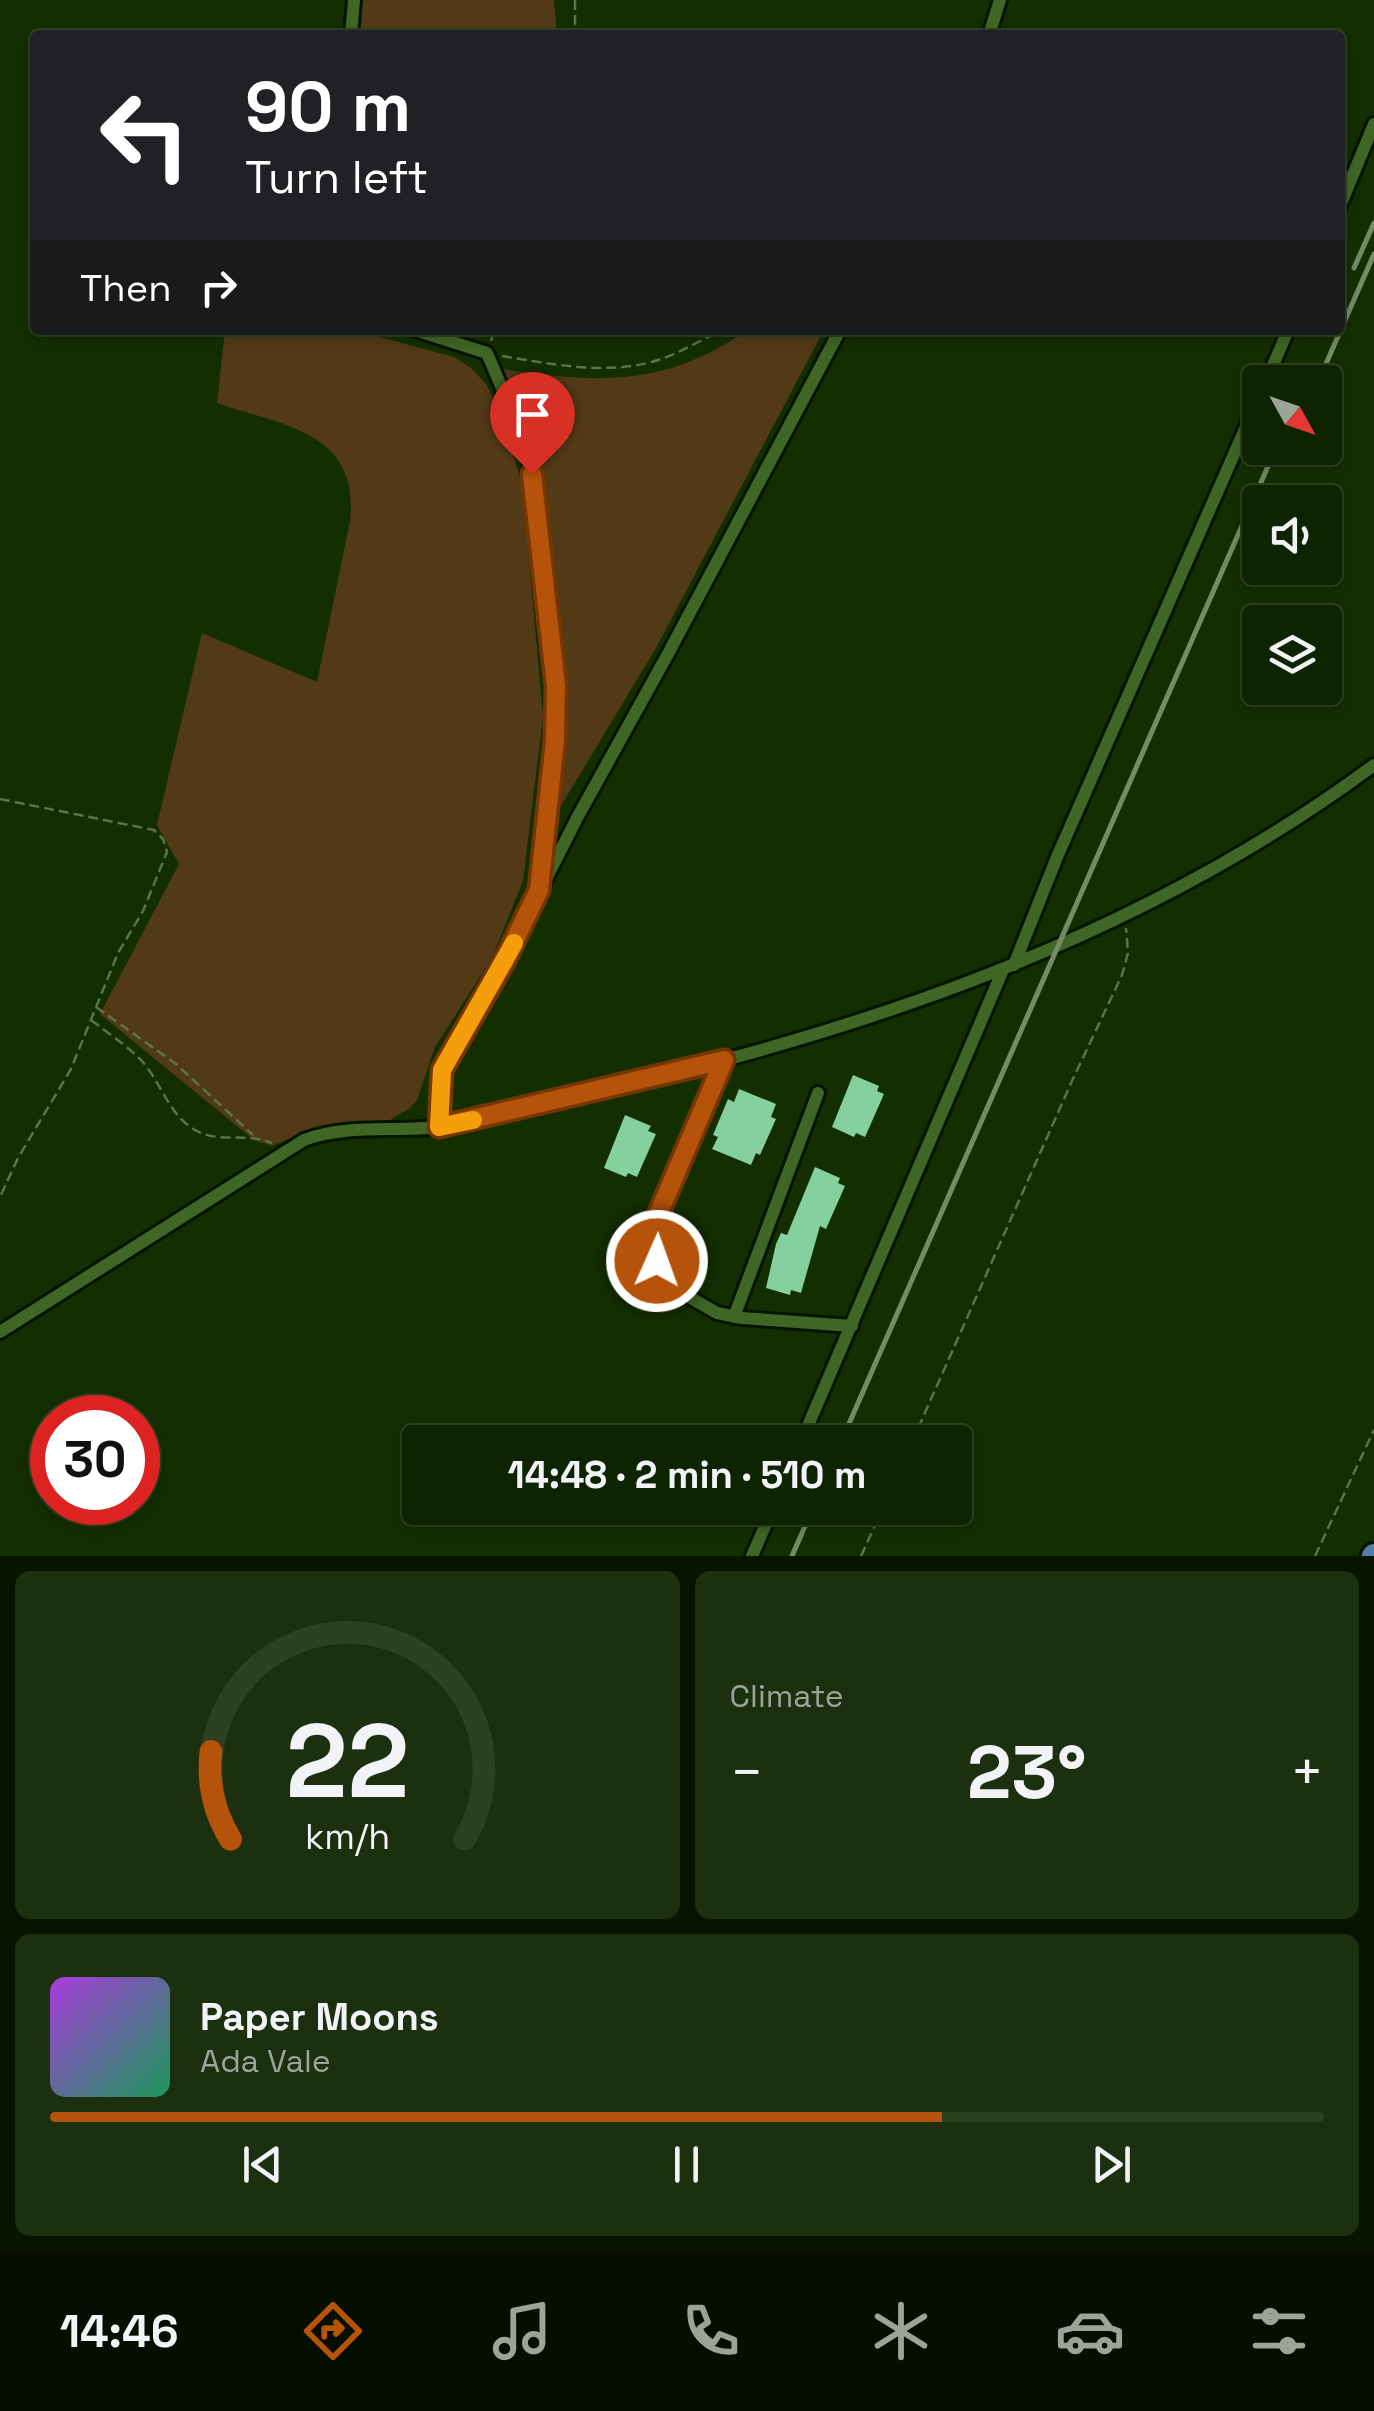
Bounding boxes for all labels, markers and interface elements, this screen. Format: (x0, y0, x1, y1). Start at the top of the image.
text: 90 m (245, 62, 411, 151)
icon: left (80, 70, 210, 200)
text: Turn left (245, 149, 428, 206)
icon: right (191, 260, 246, 315)
text: Then (80, 264, 171, 312)
north arrow (1242, 365, 1342, 465)
map controls (1242, 365, 1342, 705)
pin (490, 372, 575, 475)
icon: arrive (505, 387, 560, 442)
button: sound (1242, 485, 1342, 585)
button: layers (1242, 605, 1342, 705)
position arrow (605, 1209, 709, 1313)
speed limit sign: 30 (30, 1395, 160, 1525)
text: 14:48 · 2 min · 510 m (507, 1451, 867, 1499)
text: Climate (730, 1676, 844, 1716)
text: 22 (285, 1695, 409, 1827)
text: 23° (967, 1724, 1087, 1820)
text: − (730, 1737, 764, 1807)
text: + (1290, 1737, 1324, 1807)
text: km/h (305, 1814, 390, 1859)
text: Paper Moons (200, 1993, 439, 2041)
text: Ada Vale (200, 2041, 331, 2081)
icon: previous (235, 2137, 290, 2192)
icon: pause (659, 2137, 714, 2192)
icon: next (1084, 2137, 1139, 2192)
icon: directions (298, 2296, 368, 2366)
icon: music (487, 2296, 557, 2366)
icon: phone (676, 2296, 746, 2366)
icon: climate (866, 2296, 936, 2366)
icon: car (1055, 2296, 1125, 2366)
icon: filters (1244, 2296, 1314, 2366)
text: 14:46 (60, 2303, 178, 2360)

